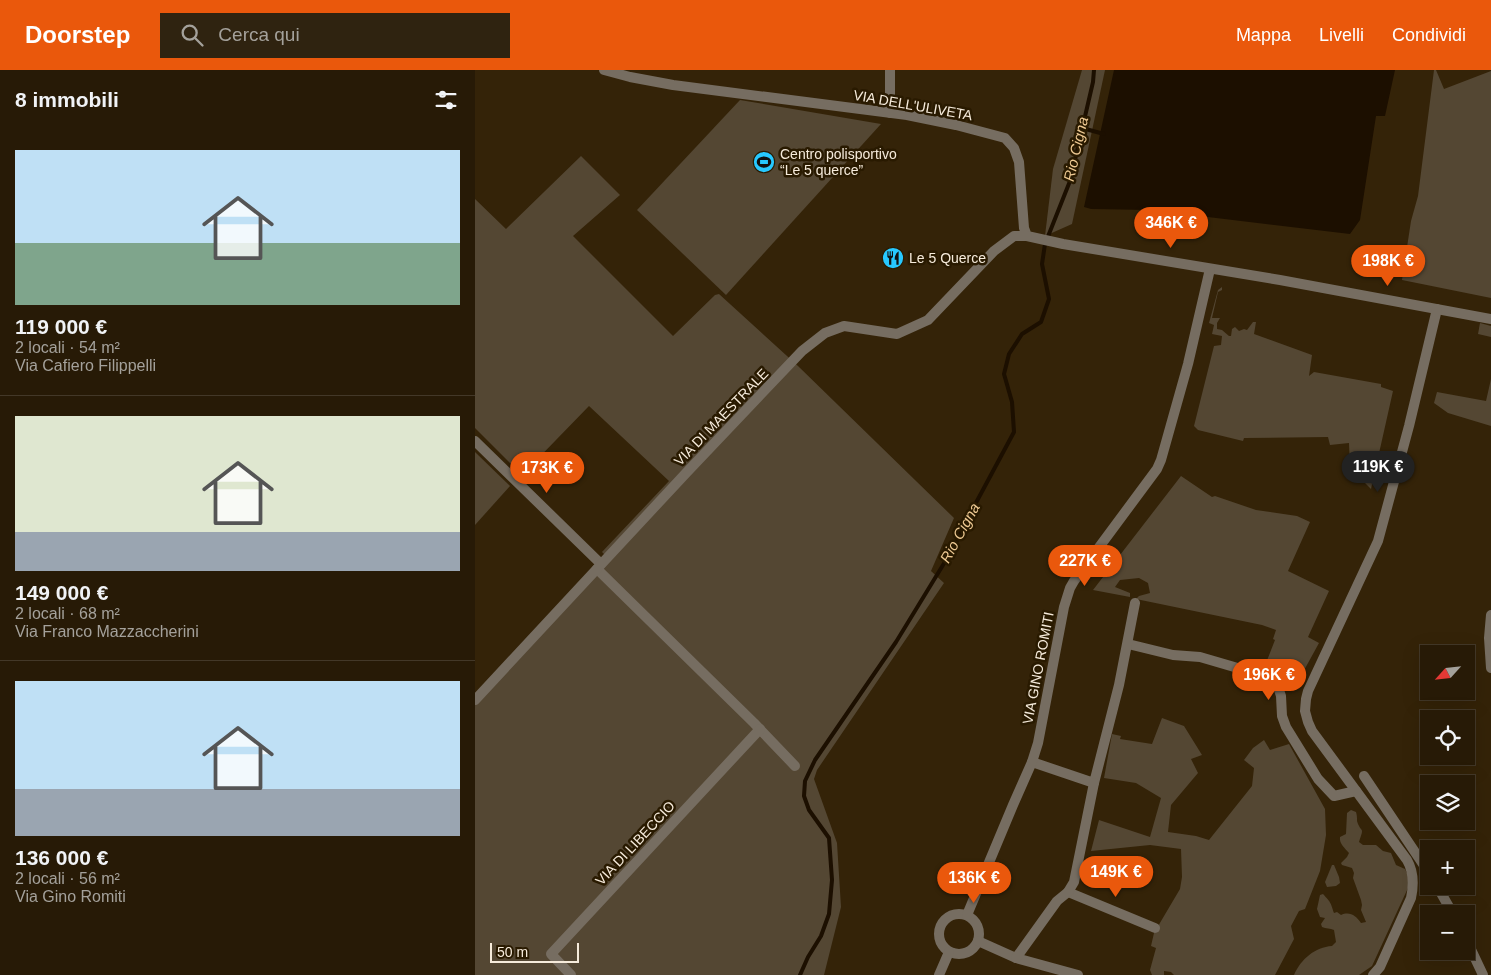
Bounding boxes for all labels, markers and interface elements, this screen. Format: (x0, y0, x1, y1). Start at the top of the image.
search box (160, 13, 510, 58)
text: Doorstep (25, 21, 130, 48)
icon: search (178, 21, 206, 49)
text: Cerca qui (218, 24, 300, 45)
text: Mappa (1236, 25, 1291, 45)
text: Livelli (1319, 25, 1364, 45)
text: Condividi (1392, 25, 1466, 45)
icon: filters (432, 86, 460, 114)
street label: VIA DELL'ULIVETA (852, 87, 974, 123)
text: 8 immobili (15, 88, 119, 111)
water label: Rio Cigna (1060, 115, 1091, 183)
place label: Centro polisportivo “Le 5 querce” (780, 146, 897, 178)
sports icon: Centro polisportivo “Le 5 querce” (752, 150, 776, 174)
icon: home (193, 183, 283, 273)
pin: 346K € (1130, 206, 1212, 249)
text: 346K € (1145, 214, 1197, 231)
pin: 198K € (1347, 244, 1429, 287)
restaurant icon: Le 5 Querce (881, 246, 905, 270)
place label: Le 5 Querce (909, 250, 986, 266)
text: 198K € (1362, 252, 1414, 269)
text: 119 000 € (15, 315, 107, 338)
text: 2 locali · 54 m² (15, 339, 120, 356)
text: Via Cafiero Filippelli (15, 357, 156, 374)
street label: VIA DI MAESTRALE (671, 365, 771, 469)
icon: home (193, 448, 283, 538)
pin: 119K € (1337, 450, 1419, 493)
pin: 173K € (506, 452, 588, 494)
text: 119K € (1353, 458, 1403, 475)
text: 173K € (521, 459, 573, 476)
water label: Rio Cigna (936, 500, 983, 566)
pin: 227K € (1044, 544, 1126, 587)
text: 227K € (1059, 552, 1111, 569)
text: 149 000 € (15, 581, 108, 604)
text: 2 locali · 68 m² (15, 605, 120, 622)
street label: VIA GINO ROMITI (1019, 610, 1057, 726)
text: Via Franco Mazzaccherini (15, 623, 199, 640)
north arrow (1420, 645, 1475, 700)
map controls (1420, 645, 1475, 960)
pin: 196K € (1228, 658, 1310, 701)
text: 196K € (1243, 666, 1295, 683)
button: locate (1420, 710, 1475, 765)
icon: home (193, 713, 283, 803)
button: layers (1420, 775, 1475, 830)
street label: VIA DI LIBECCIO (592, 798, 678, 888)
button: + (1420, 840, 1475, 895)
text: 136 000 € (15, 846, 108, 869)
pin: 149K € (1075, 856, 1157, 898)
pin: 136K € (933, 862, 1015, 904)
text: 149K € (1090, 863, 1142, 880)
text: 136K € (948, 869, 1000, 886)
text: 2 locali · 56 m² (15, 870, 120, 887)
text: Via Gino Romiti (15, 888, 126, 905)
button: − (1420, 905, 1475, 960)
scale bar (490, 940, 579, 963)
text: 50 m (497, 944, 528, 960)

